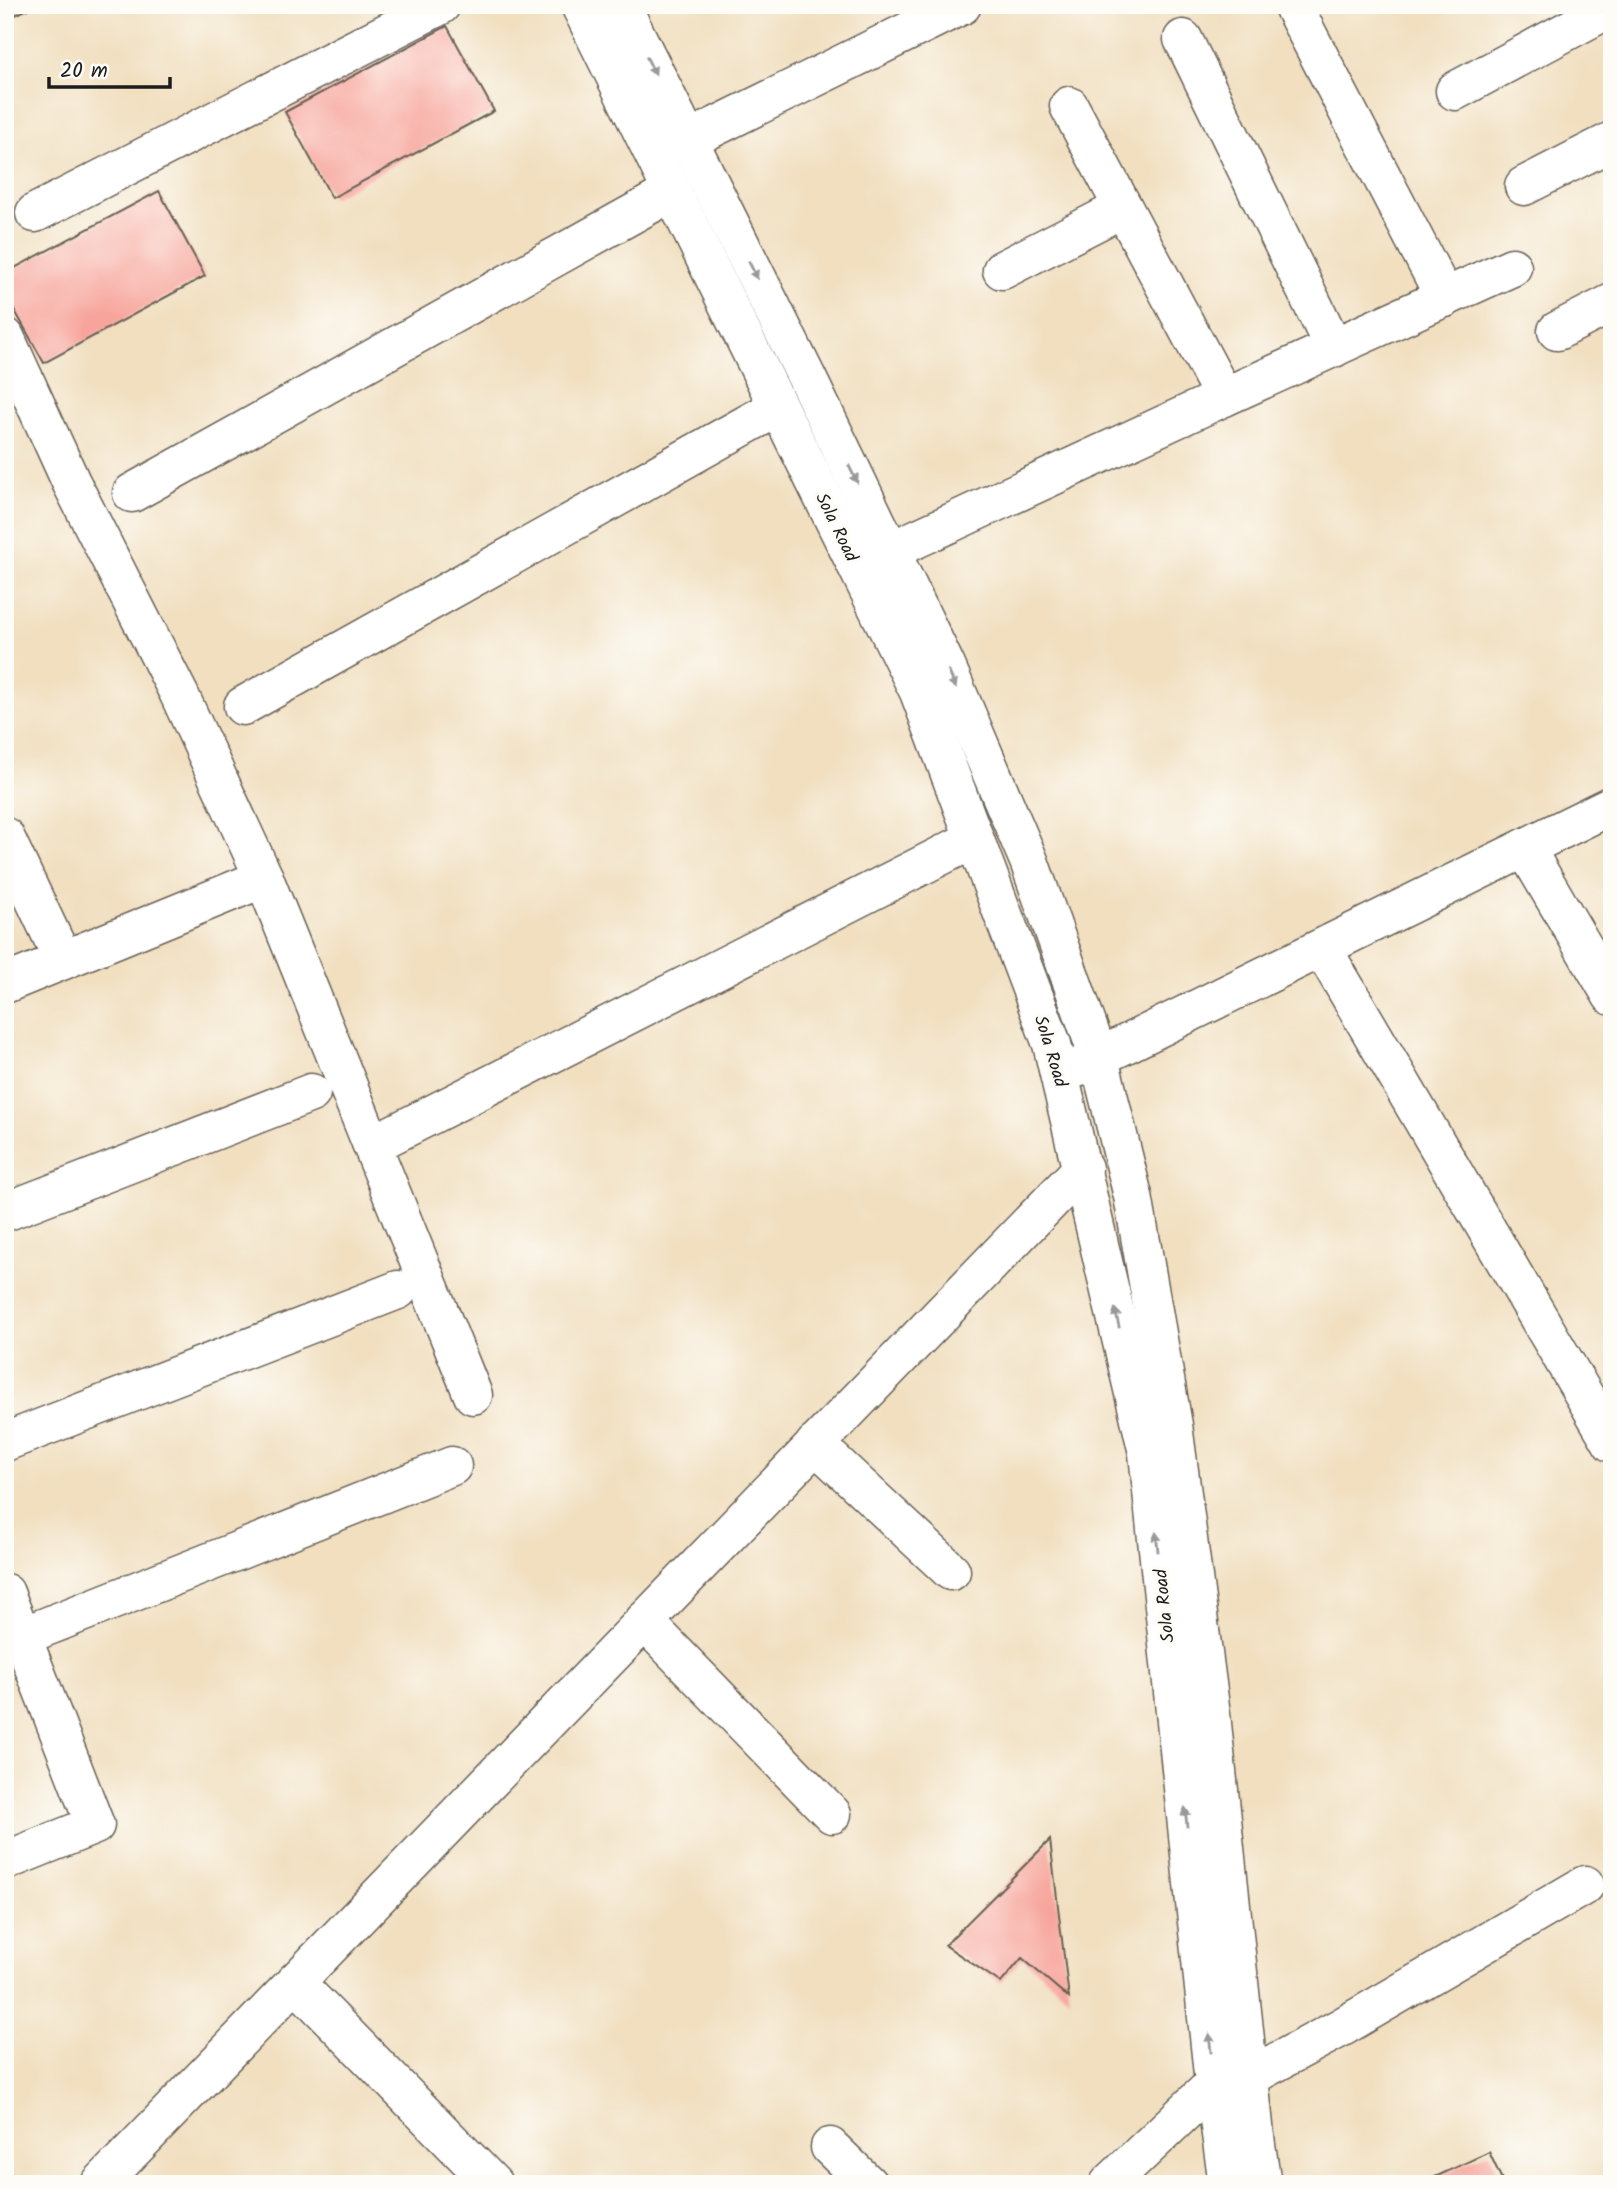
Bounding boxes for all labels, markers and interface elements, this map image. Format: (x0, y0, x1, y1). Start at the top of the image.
scale bar (49, 46, 170, 90)
text: 20 m (60, 55, 108, 88)
one-way arrow (646, 56, 657, 76)
one-way arrow (747, 260, 758, 280)
one-way arrow (848, 464, 859, 484)
street label: Sola Road (806, 488, 865, 568)
one-way arrow (946, 669, 958, 689)
street label: Sola Road (1025, 1012, 1075, 1092)
one-way arrow (1111, 1307, 1122, 1329)
one-way arrow (1152, 1531, 1163, 1553)
street label: Sola Road (1147, 1567, 1184, 1644)
one-way arrow (1180, 1806, 1191, 1828)
one-way arrow (1204, 2032, 1215, 2054)

